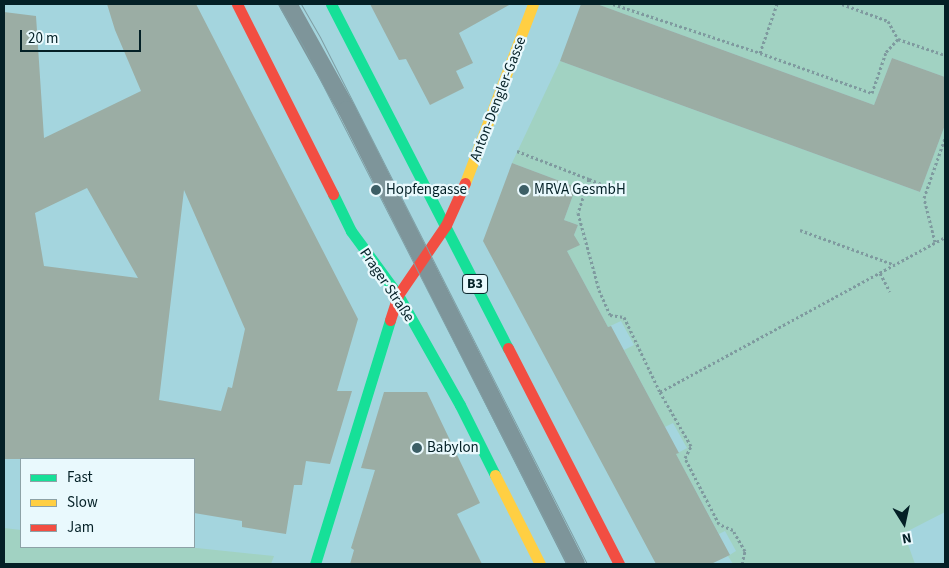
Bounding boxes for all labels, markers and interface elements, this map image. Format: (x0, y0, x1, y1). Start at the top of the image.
scale bar (22, 20, 144, 52)
text: 20 m (28, 28, 58, 49)
street label: Anton-Dengler-Gasse (466, 34, 530, 164)
place label: Hopfengasse (386, 181, 467, 199)
place label: MRVA GesmbH (534, 181, 626, 199)
marker: Hopfengasse (370, 184, 382, 196)
marker: MRVA GesmbH (518, 184, 530, 196)
street label: Prager Straße (356, 245, 418, 325)
road number: B3 (461, 272, 489, 296)
place label: Babylon (427, 439, 479, 457)
marker: Babylon (411, 442, 423, 454)
legend (20, 458, 195, 548)
text: Fast (67, 467, 93, 488)
text: Slow (67, 492, 98, 513)
north arrow (879, 498, 929, 548)
text: Jam (67, 517, 94, 538)
text: N (900, 527, 913, 548)

